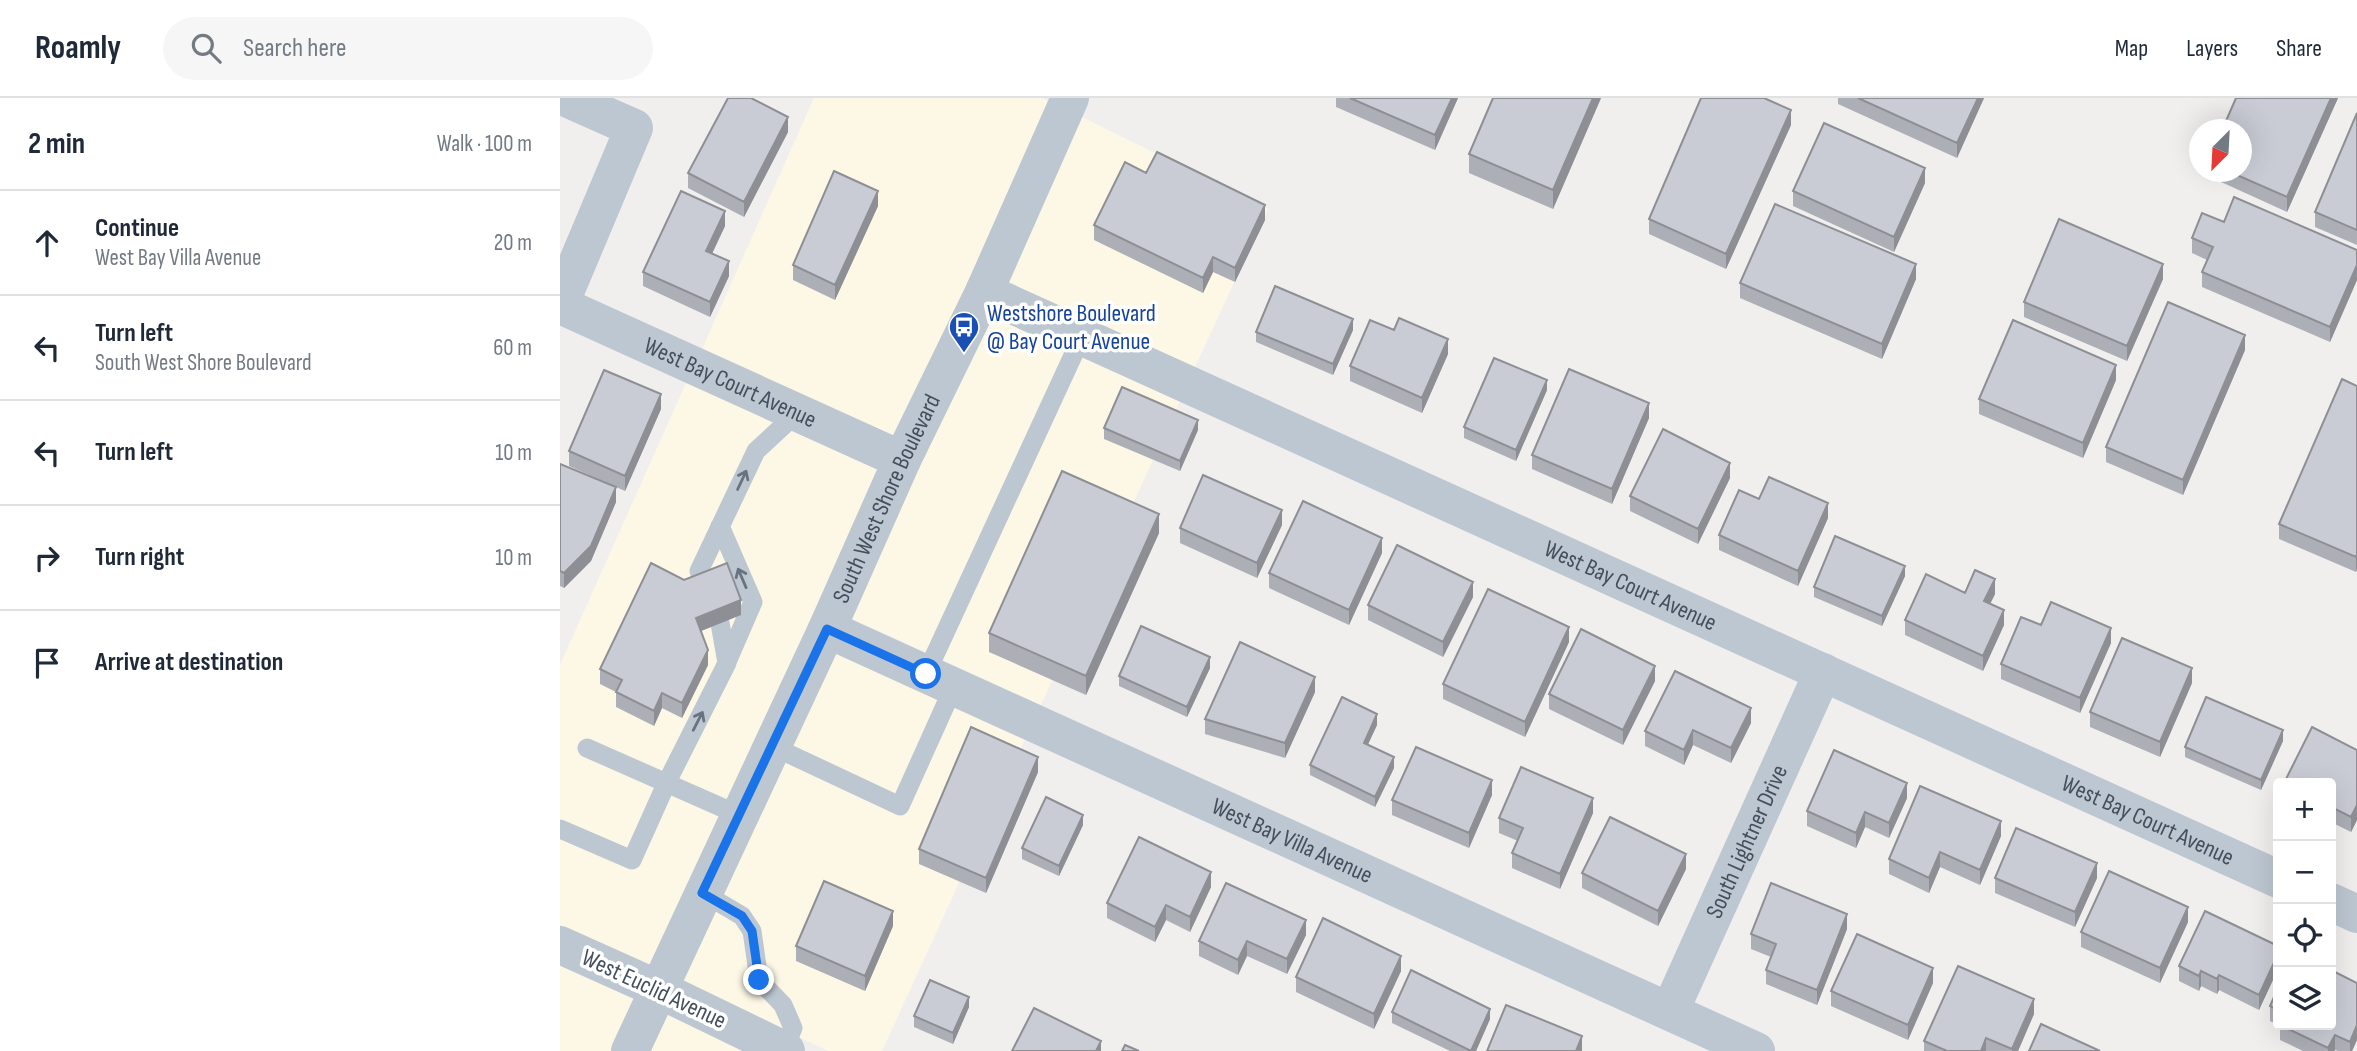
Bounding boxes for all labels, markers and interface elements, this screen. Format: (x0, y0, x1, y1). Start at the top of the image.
search box (163, 17, 653, 80)
text: Roamly (35, 28, 121, 68)
icon: search (187, 29, 225, 67)
text: Search here (243, 33, 346, 64)
text: Map (2115, 34, 2148, 63)
text: Layers (2186, 34, 2238, 63)
text: Share (2276, 34, 2322, 63)
north arrow (2189, 119, 2252, 182)
text: 2 min (28, 126, 85, 162)
text: Walk · 100 m (437, 130, 532, 158)
text: Continue (95, 213, 179, 244)
icon: ahead (28, 224, 66, 262)
text: 20 m (494, 229, 532, 257)
text: West Bay Villa Avenue (95, 244, 261, 272)
place label: Westshore Boulevard @ Bay Court Avenue (987, 299, 1156, 356)
bus stop icon: Westshore Boulevard @ Bay Court Avenue (947, 310, 981, 354)
text: Turn left (95, 318, 173, 349)
icon: left (28, 329, 66, 367)
street label: West Bay Court Avenue (640, 331, 821, 434)
text: 60 m (493, 334, 532, 362)
text: South West Shore Boulevard (95, 349, 312, 377)
street label: South West Shore Boulevard (826, 389, 946, 607)
icon: left (28, 434, 66, 472)
text: Turn left (95, 437, 173, 468)
text: 10 m (495, 439, 532, 467)
one-way arrow (736, 470, 749, 491)
street label: West Bay Court Avenue (1540, 534, 1721, 637)
icon: right (28, 539, 66, 577)
text: Turn right (95, 542, 184, 573)
text: 10 m (495, 544, 532, 572)
one-way arrow (735, 568, 748, 589)
icon: arrive (28, 644, 66, 682)
text: Arrive at destination (95, 647, 283, 678)
route start (910, 658, 941, 689)
one-way arrow (691, 711, 705, 732)
street label: South Lightner Drive (1699, 760, 1794, 923)
street label: West Bay Court Avenue (2057, 768, 2239, 872)
map controls (2273, 778, 2336, 1030)
button: + (2273, 778, 2336, 841)
street label: West Bay Villa Avenue (1207, 791, 1377, 889)
button: − (2273, 841, 2336, 904)
button: locate (2273, 904, 2336, 967)
street label: West Euclid Avenue (577, 943, 731, 1035)
route end (743, 964, 774, 995)
button: layers (2273, 967, 2336, 1030)

